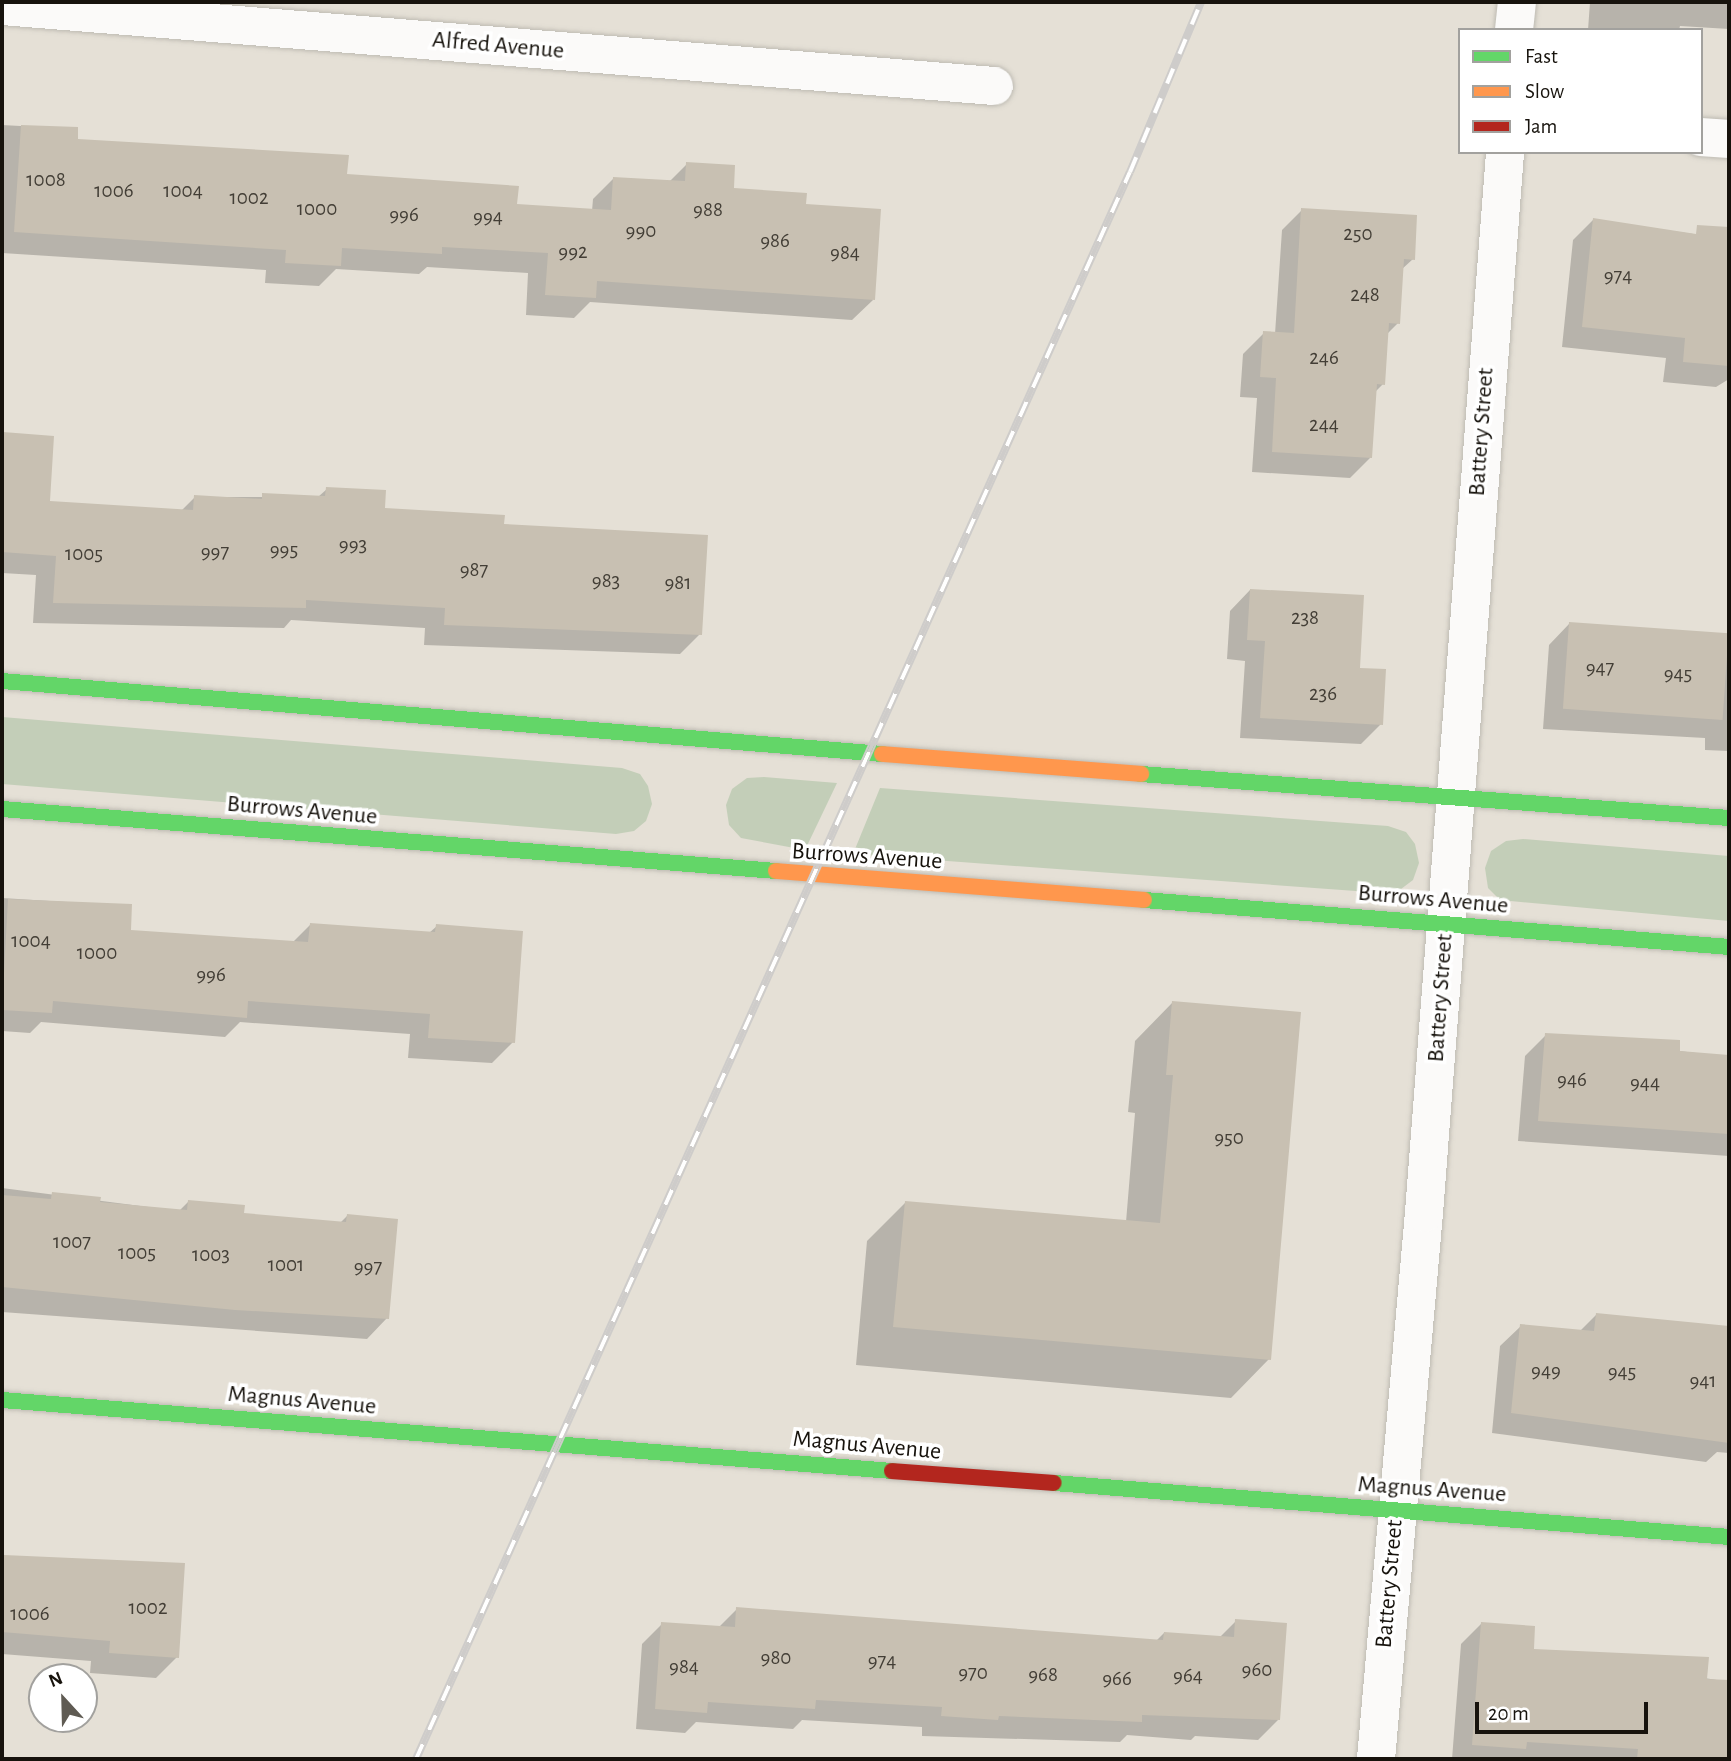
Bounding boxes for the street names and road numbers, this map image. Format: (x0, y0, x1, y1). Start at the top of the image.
street label: Alfred Avenue (431, 26, 565, 66)
street label: Battery Street (1463, 367, 1501, 497)
street label: Burrows Avenue (226, 790, 378, 832)
street label: Burrows Avenue (791, 837, 943, 877)
street label: Burrows Avenue (1357, 879, 1509, 921)
street label: Battery Street (1422, 933, 1460, 1063)
street label: Magnus Avenue (227, 1380, 377, 1422)
street label: Magnus Avenue (792, 1425, 942, 1467)
street label: Magnus Avenue (1357, 1470, 1507, 1510)
street label: Battery Street (1370, 1519, 1410, 1649)

